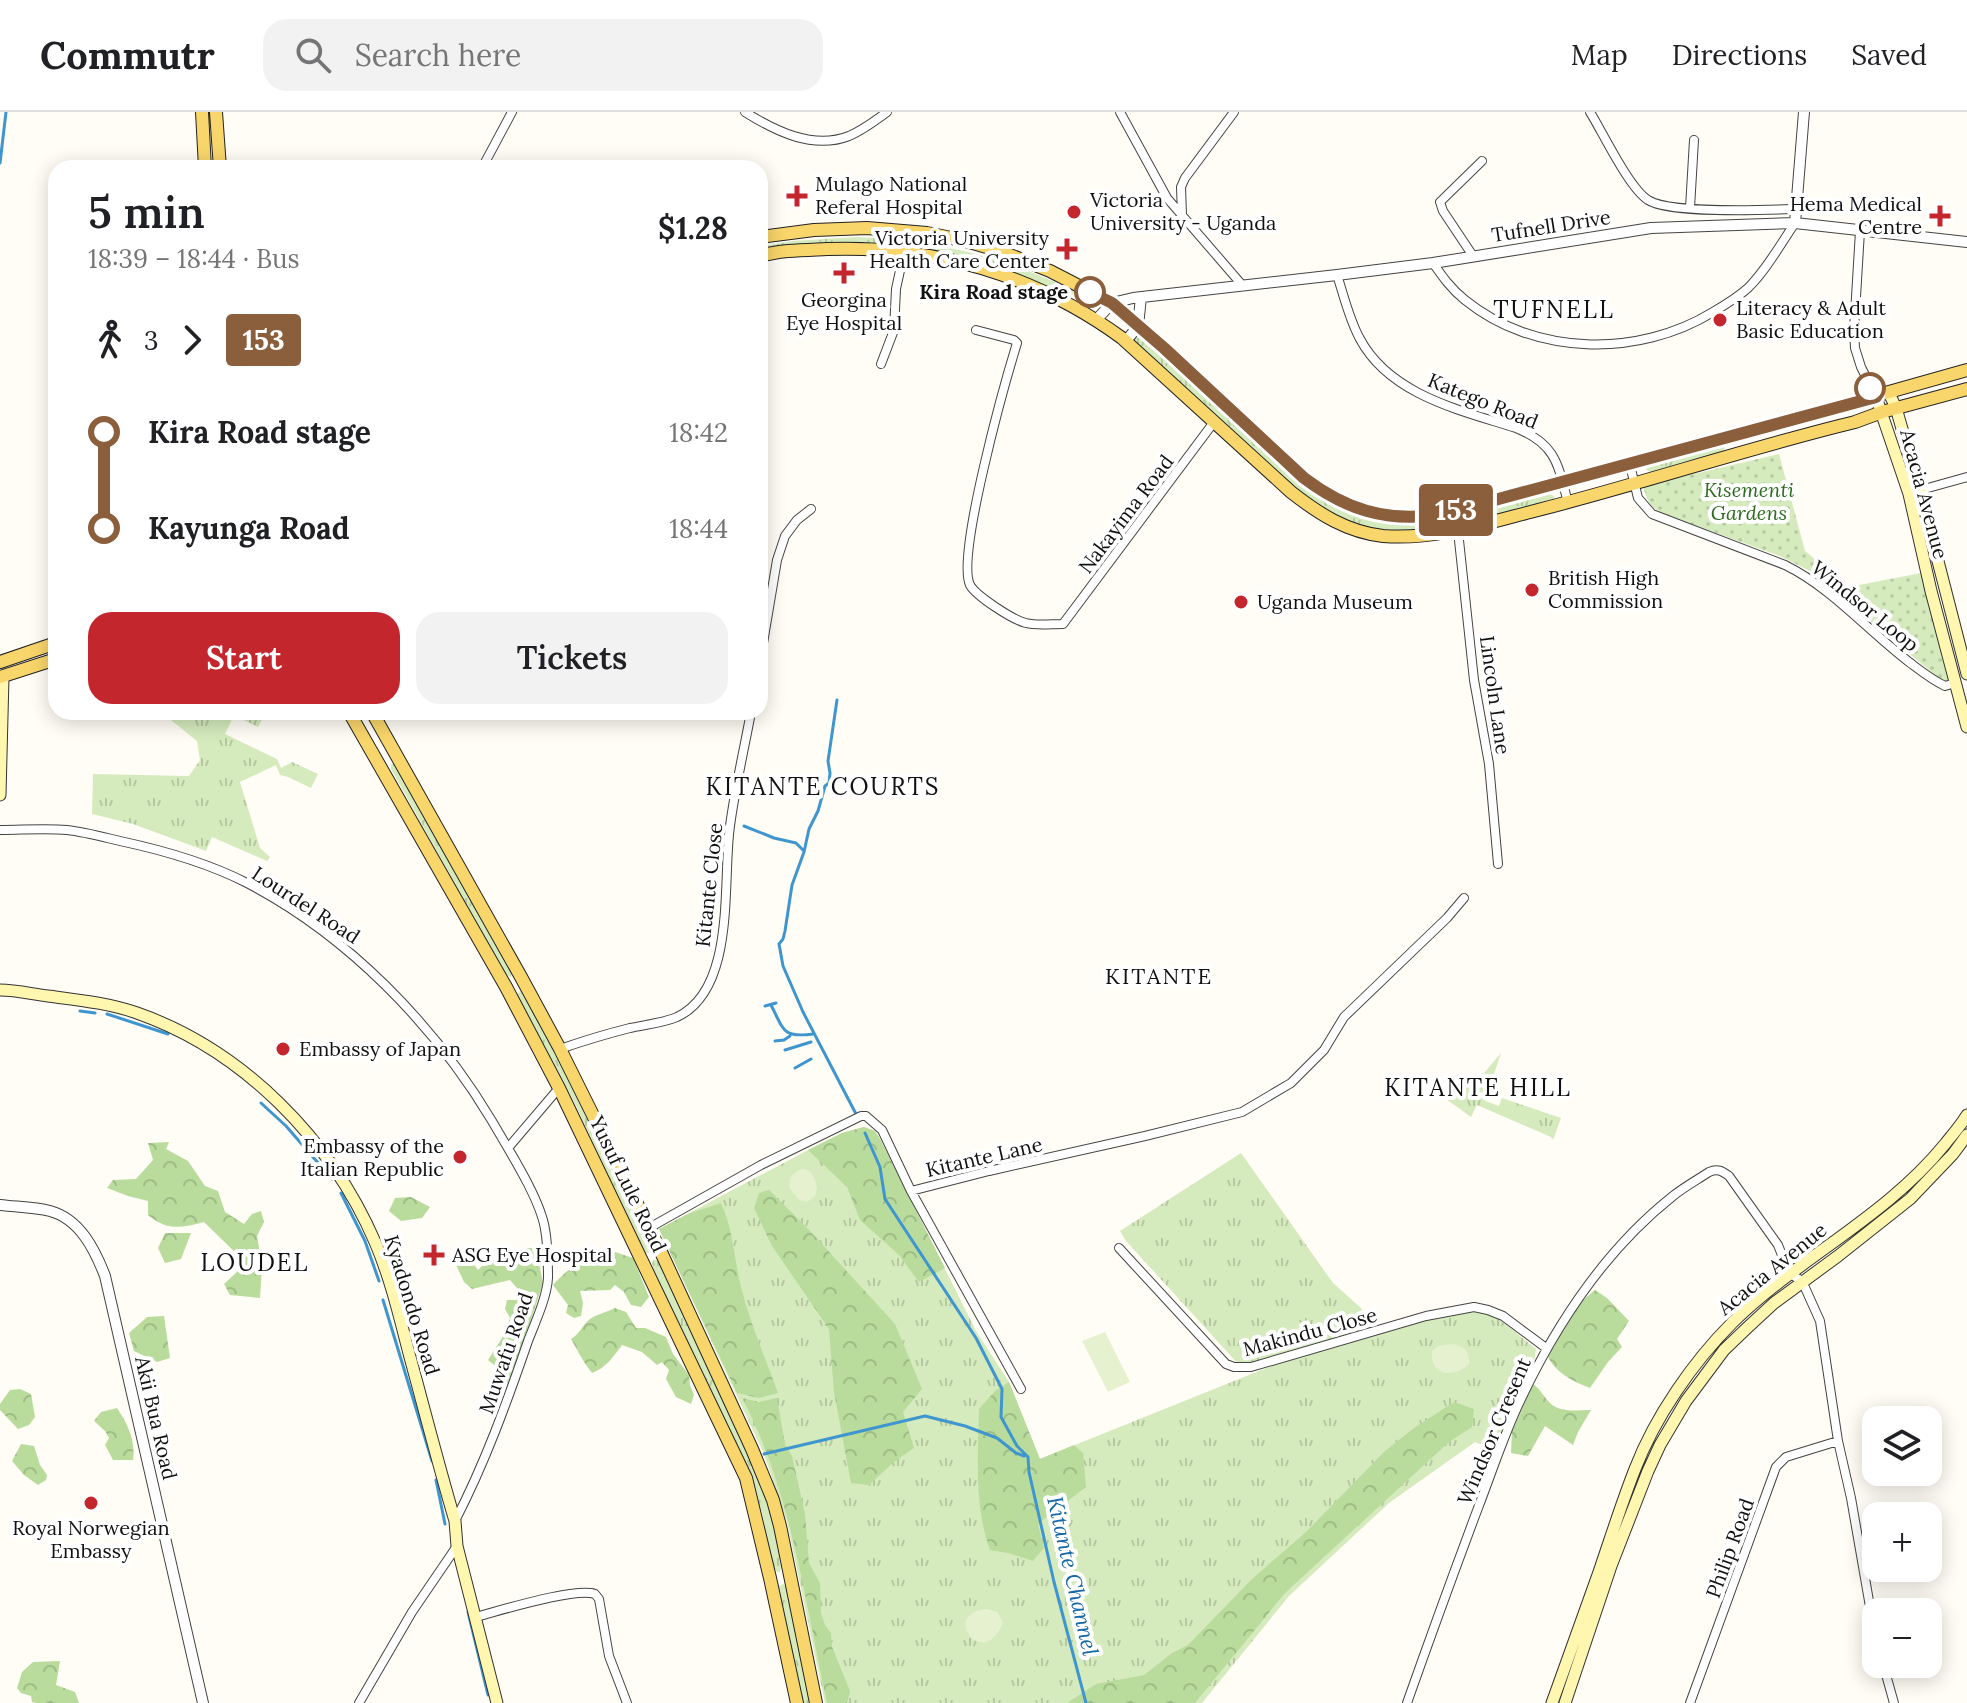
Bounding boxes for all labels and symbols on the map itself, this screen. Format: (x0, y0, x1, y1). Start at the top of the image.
place label: Mulago National Referal Hospital (815, 171, 967, 219)
marker: Mulago National Referal Hospital (786, 185, 808, 207)
place label: Victoria University - Uganda (1089, 187, 1276, 235)
place label: Hema Medical Centre (1790, 191, 1922, 239)
marker: Victoria University - Uganda (1065, 203, 1083, 221)
street label: Tufnell Drive (1490, 204, 1612, 247)
marker: Hema Medical Centre (1929, 205, 1951, 227)
place label: Victoria University Health Care Center (869, 225, 1049, 273)
marker: Victoria University Health Care Center (1056, 238, 1078, 260)
marker: Georgina Eye Hospital (833, 262, 855, 284)
marker: Kira Road stage (1075, 277, 1105, 307)
place label: Kira Road stage (919, 279, 1068, 304)
place label: Georgina Eye Hospital (786, 287, 902, 335)
district label: TUFNELL (1493, 294, 1615, 325)
place label: Literacy & Adult Basic Education (1736, 295, 1886, 343)
marker: Literacy & Adult Basic Education (1711, 311, 1729, 329)
street label: Katego Road (1424, 367, 1542, 434)
unlabelled marker (1855, 373, 1885, 403)
street label: Acacia Avenue (1895, 425, 1954, 562)
street label: Nakayima Road (1073, 449, 1178, 578)
park label: Kisementi Gardens (1704, 477, 1795, 525)
line badge: 153 (1410, 484, 1502, 536)
street label: Windsor Loop (1807, 555, 1924, 657)
place label: British High Commission (1548, 565, 1663, 613)
marker: British High Commission (1523, 581, 1541, 599)
place label: Uganda Museum (1257, 589, 1413, 614)
marker: Uganda Museum (1232, 593, 1250, 611)
street label: Lincoln Lane (1475, 634, 1516, 756)
district label: KITANTE COURTS (706, 771, 940, 802)
street label: Kitante Close (690, 821, 727, 948)
street label: Lourdel Road (248, 860, 365, 949)
district label: KITANTE (1105, 962, 1213, 990)
place label: Embassy of Japan (299, 1036, 461, 1061)
marker: Embassy of Japan (274, 1040, 292, 1058)
district label: KITANTE HILL (1384, 1072, 1572, 1103)
street label: Yusuf Lule Road (584, 1111, 672, 1256)
street label: Kitante Lane (923, 1131, 1045, 1182)
place label: Embassy of the Italian Republic (300, 1133, 444, 1181)
marker: Embassy of the Italian Republic (451, 1148, 469, 1166)
street label: Acacia Avenue (1711, 1217, 1831, 1321)
street label: Kyadondo Road (379, 1232, 446, 1378)
place label: ASG Eye Hospital (451, 1242, 613, 1267)
marker: ASG Eye Hospital (423, 1244, 445, 1266)
district label: LOUDEL (201, 1247, 309, 1278)
street label: Muwafu Road (473, 1289, 538, 1417)
street label: Makindu Close (1240, 1302, 1380, 1361)
street label: Akii Bua Road (130, 1353, 183, 1482)
street label: Windsor Cresent (1451, 1353, 1536, 1508)
marker: Royal Norwegian Embassy (82, 1494, 100, 1512)
water label: Kitante Channel (1041, 1494, 1105, 1658)
street label: Philip Road (1700, 1495, 1759, 1601)
place label: Royal Norwegian Embassy (12, 1515, 170, 1563)

